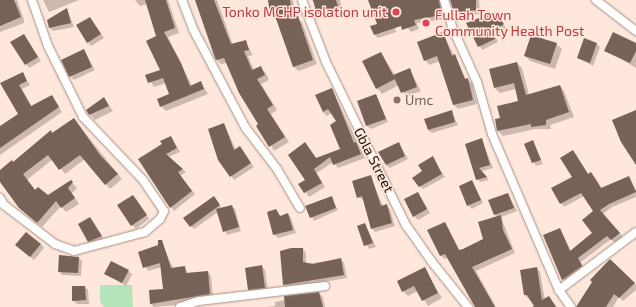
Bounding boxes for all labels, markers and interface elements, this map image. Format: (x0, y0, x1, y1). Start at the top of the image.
place label: Tonko MCHP isolation unit (222, 4, 387, 20)
marker: Tonko MCHP isolation unit (390, 6, 402, 18)
place label: Fullah Town Community Health Post (435, 7, 585, 40)
marker: Fullah Town Community Health Post (420, 17, 432, 29)
place label: Umc (405, 92, 433, 108)
marker: Umc (392, 95, 402, 105)
street label: Gbla Street (350, 125, 398, 195)

